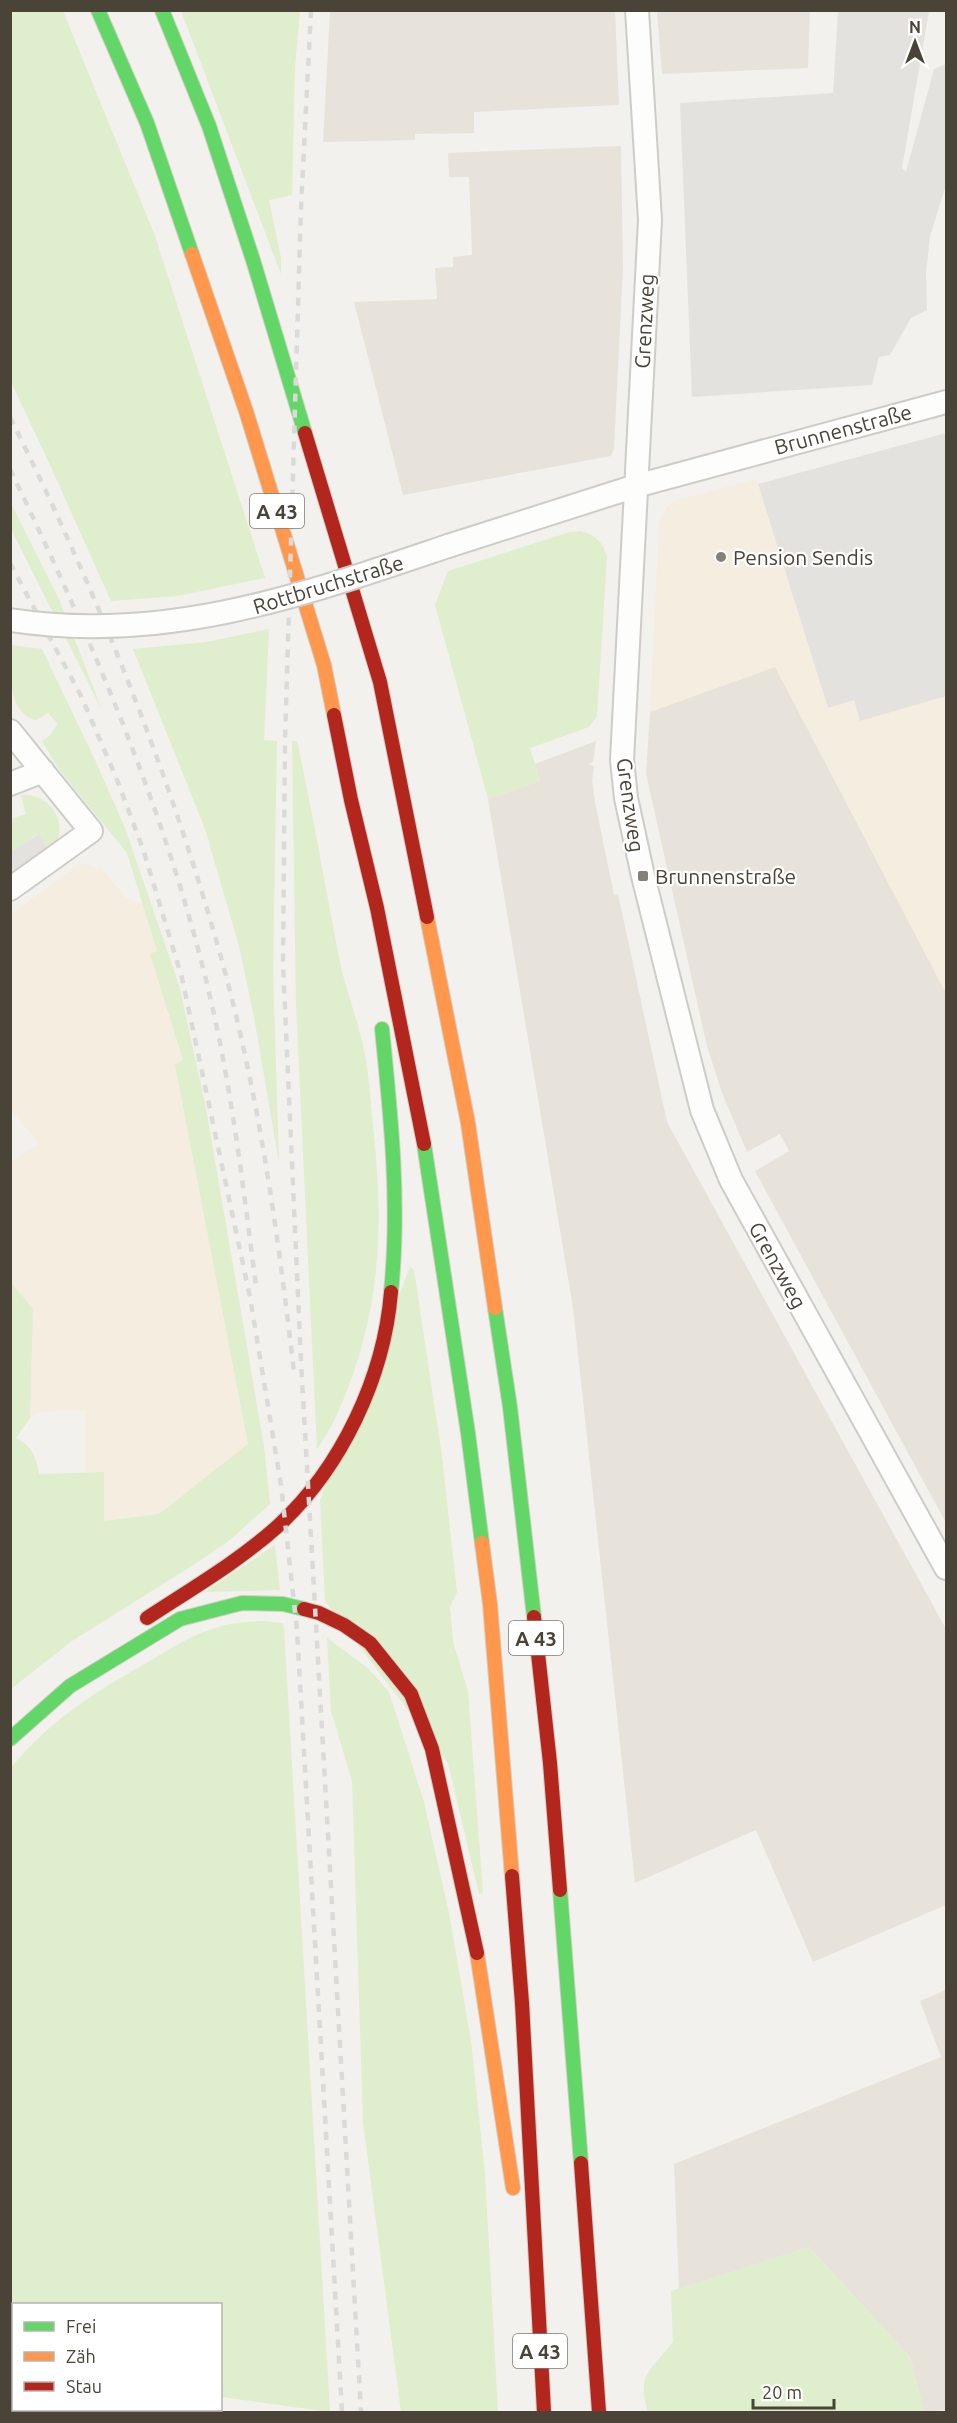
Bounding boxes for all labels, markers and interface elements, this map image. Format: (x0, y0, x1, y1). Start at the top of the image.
north arrow (885, 12, 945, 72)
text: N (909, 18, 921, 36)
street label: Grenzweg (630, 273, 658, 369)
street label: Brunnenstraße (772, 399, 914, 459)
road number: A 43 (250, 494, 304, 528)
place label: Pension Sendis (733, 545, 873, 569)
street label: Rottbruchstraße (250, 550, 406, 618)
marker: Pension Sendis (714, 550, 728, 564)
street label: Grenzweg (612, 756, 650, 854)
place label: Brunnenstraße (655, 864, 796, 888)
marker: Brunnenstraße (636, 869, 650, 883)
street label: Grenzweg (744, 1218, 812, 1312)
road number: A 43 (509, 1621, 563, 1655)
legend (12, 2303, 222, 2411)
text: Frei (66, 2316, 96, 2336)
road number: A 43 (513, 2334, 567, 2368)
text: Zäh (66, 2346, 96, 2366)
scale bar (753, 2372, 834, 2410)
text: Stau (66, 2376, 102, 2396)
text: 20 m (762, 2382, 802, 2402)

